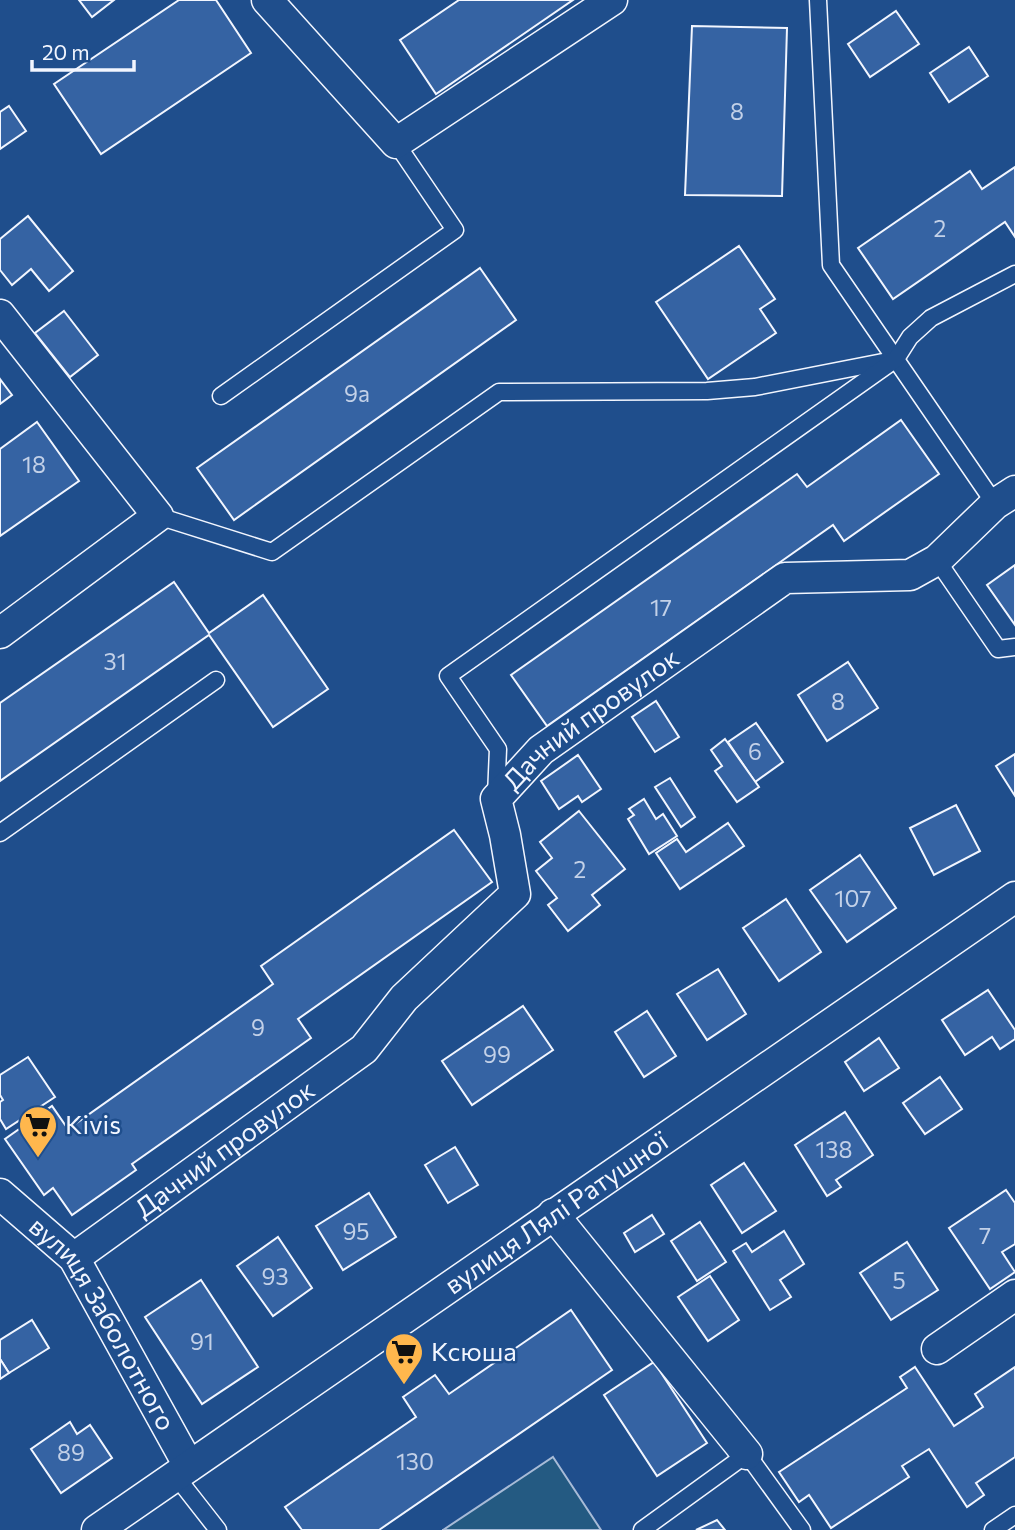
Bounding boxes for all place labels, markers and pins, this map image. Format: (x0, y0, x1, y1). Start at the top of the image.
supermarket icon: Kivis (17, 1104, 59, 1159)
place label: Kivis (65, 1108, 121, 1139)
supermarket icon: Ксюша (383, 1331, 425, 1386)
place label: Ксюша (431, 1335, 517, 1366)

